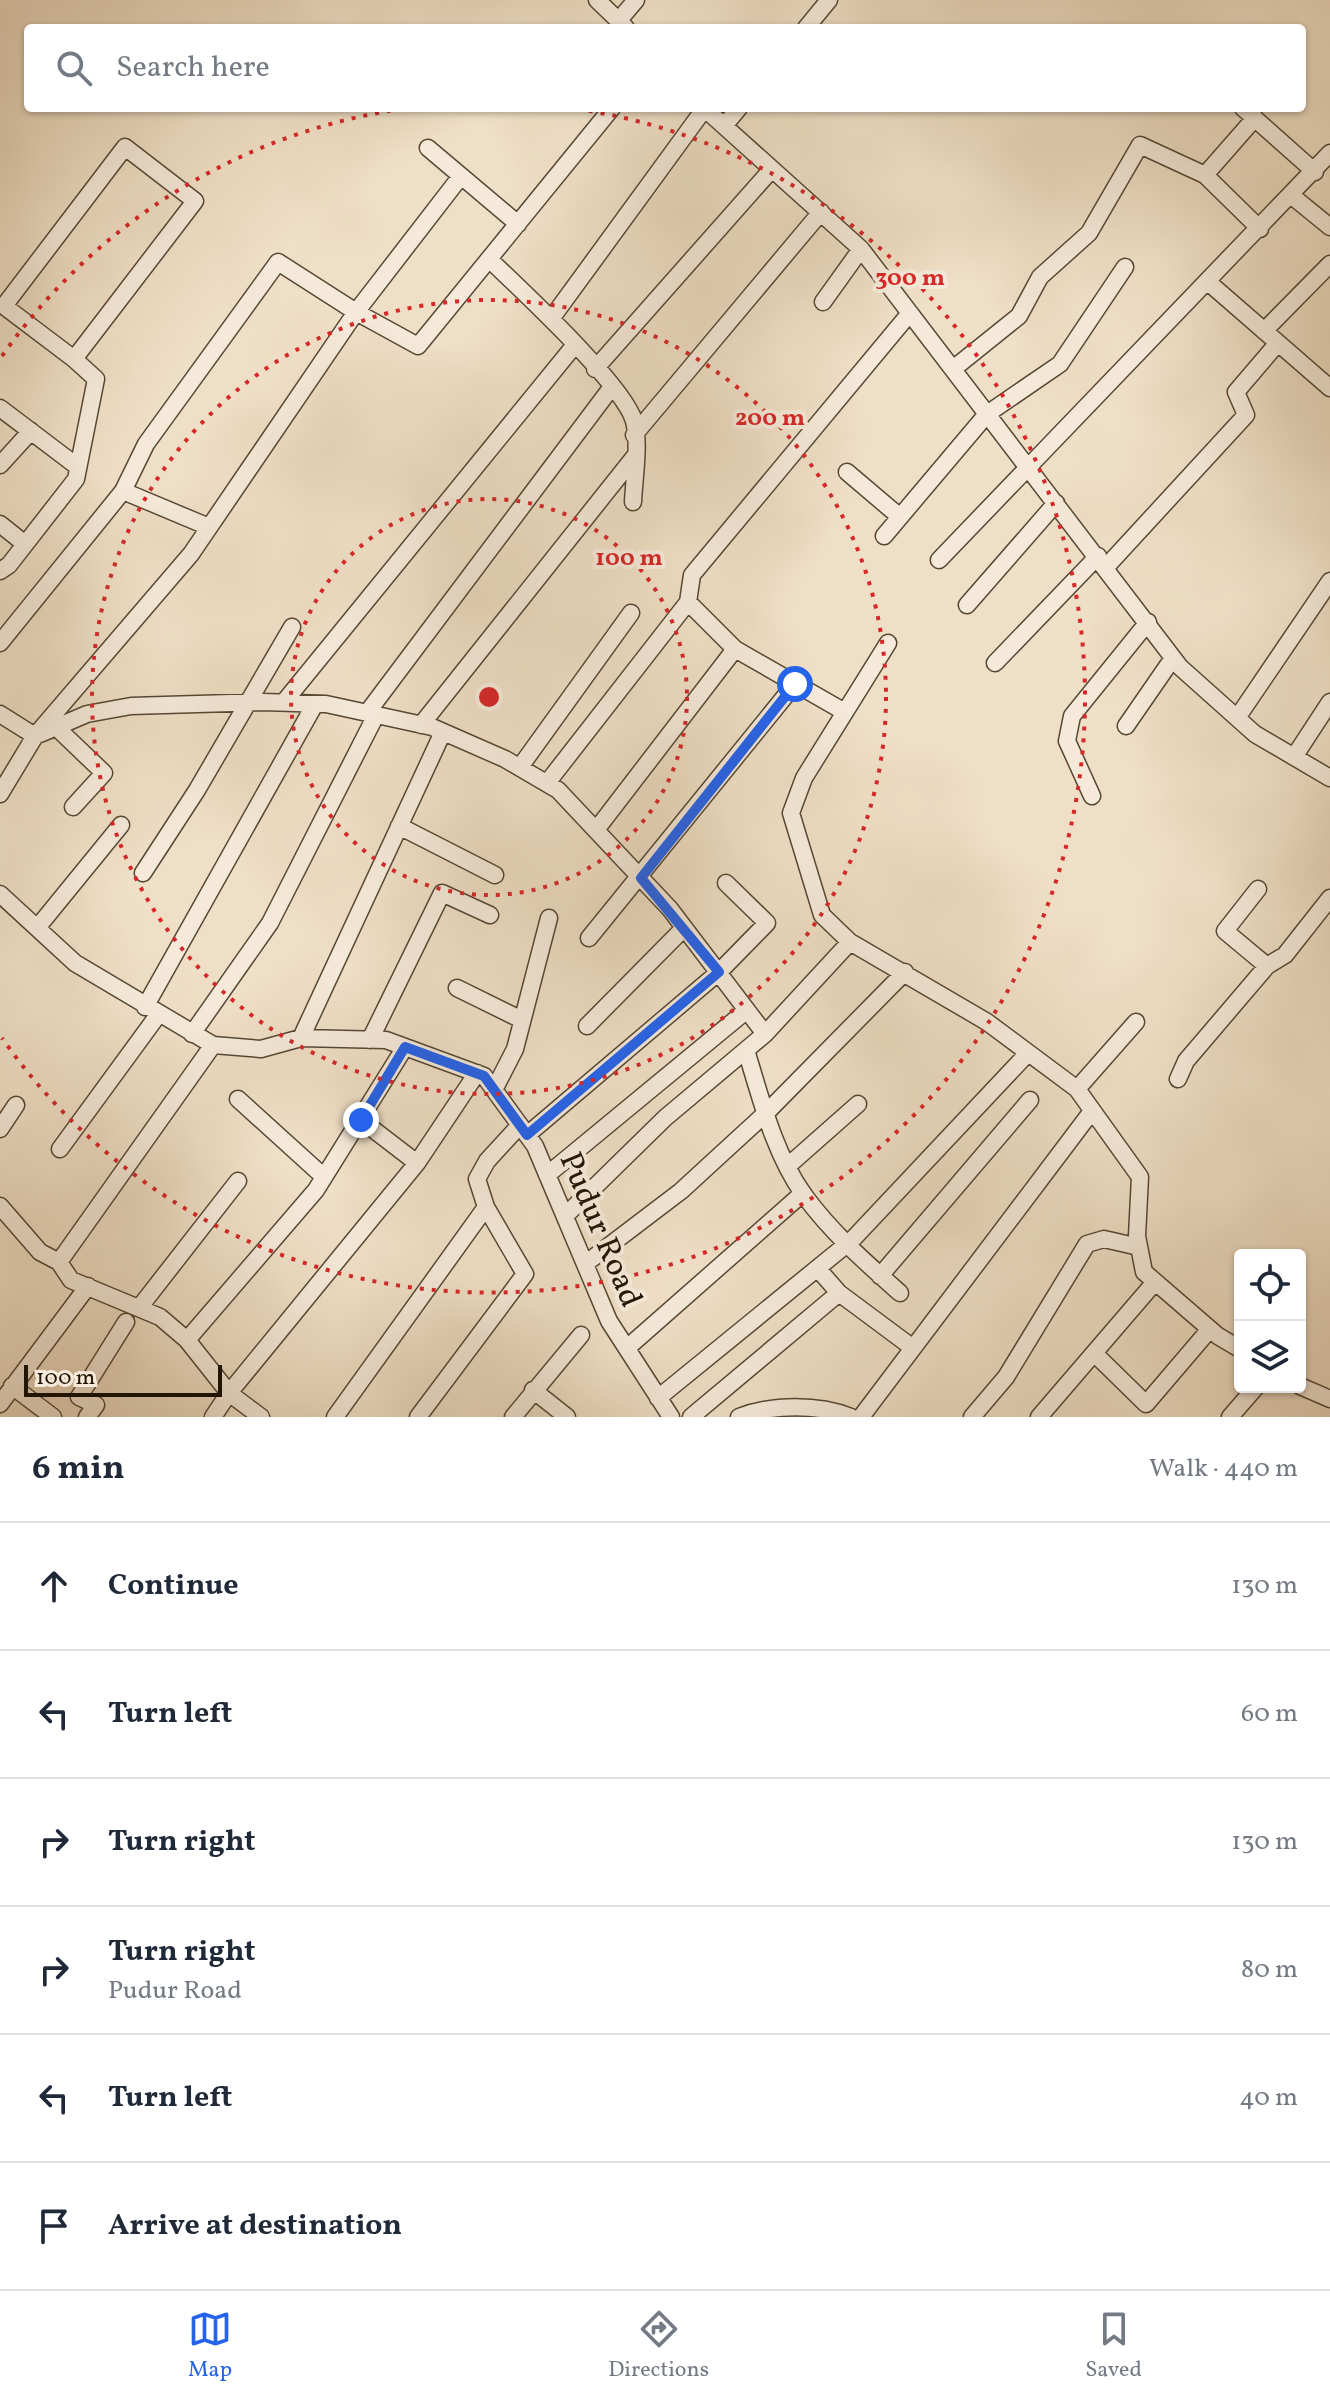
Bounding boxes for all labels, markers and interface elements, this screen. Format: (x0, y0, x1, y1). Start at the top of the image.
search box (24, 24, 1306, 112)
icon: search (52, 46, 96, 90)
text: Search here (116, 47, 270, 89)
text: 300 m (875, 262, 945, 296)
text: 200 m (735, 402, 805, 436)
text: 100 m (595, 542, 663, 576)
route start (777, 666, 813, 702)
centre of rings (475, 683, 503, 711)
route end (343, 1102, 379, 1138)
street label: Pudur Road (547, 1146, 652, 1315)
map controls (1234, 1249, 1306, 1393)
button: locate (1234, 1249, 1306, 1321)
button: layers (1234, 1321, 1306, 1393)
scale bar (24, 1361, 222, 1397)
text: 100 m (36, 1363, 95, 1394)
text: 6 min (32, 1446, 125, 1493)
text: Walk · 440 m (1149, 1451, 1298, 1487)
icon: ahead (32, 1564, 76, 1608)
text: Continue (108, 1565, 239, 1607)
text: 130 m (1231, 1568, 1298, 1604)
icon: left (32, 1692, 76, 1736)
text: Turn left (108, 1693, 232, 1735)
text: 60 m (1241, 1696, 1298, 1732)
icon: right (32, 1820, 76, 1864)
text: Turn right (108, 1821, 256, 1863)
text: 130 m (1231, 1824, 1298, 1860)
text: Turn right (108, 1931, 256, 1973)
icon: right (32, 1948, 76, 1992)
text: 80 m (1241, 1952, 1298, 1988)
text: Pudur Road (108, 1973, 242, 2009)
icon: left (32, 2076, 76, 2120)
text: Turn left (108, 2077, 232, 2119)
text: 40 m (1239, 2080, 1298, 2116)
icon: arrive (32, 2204, 76, 2248)
text: Arrive at destination (108, 2205, 402, 2247)
tab: Map (188, 2307, 232, 2386)
tab: Directions (608, 2307, 709, 2386)
tab: Saved (1085, 2307, 1142, 2386)

